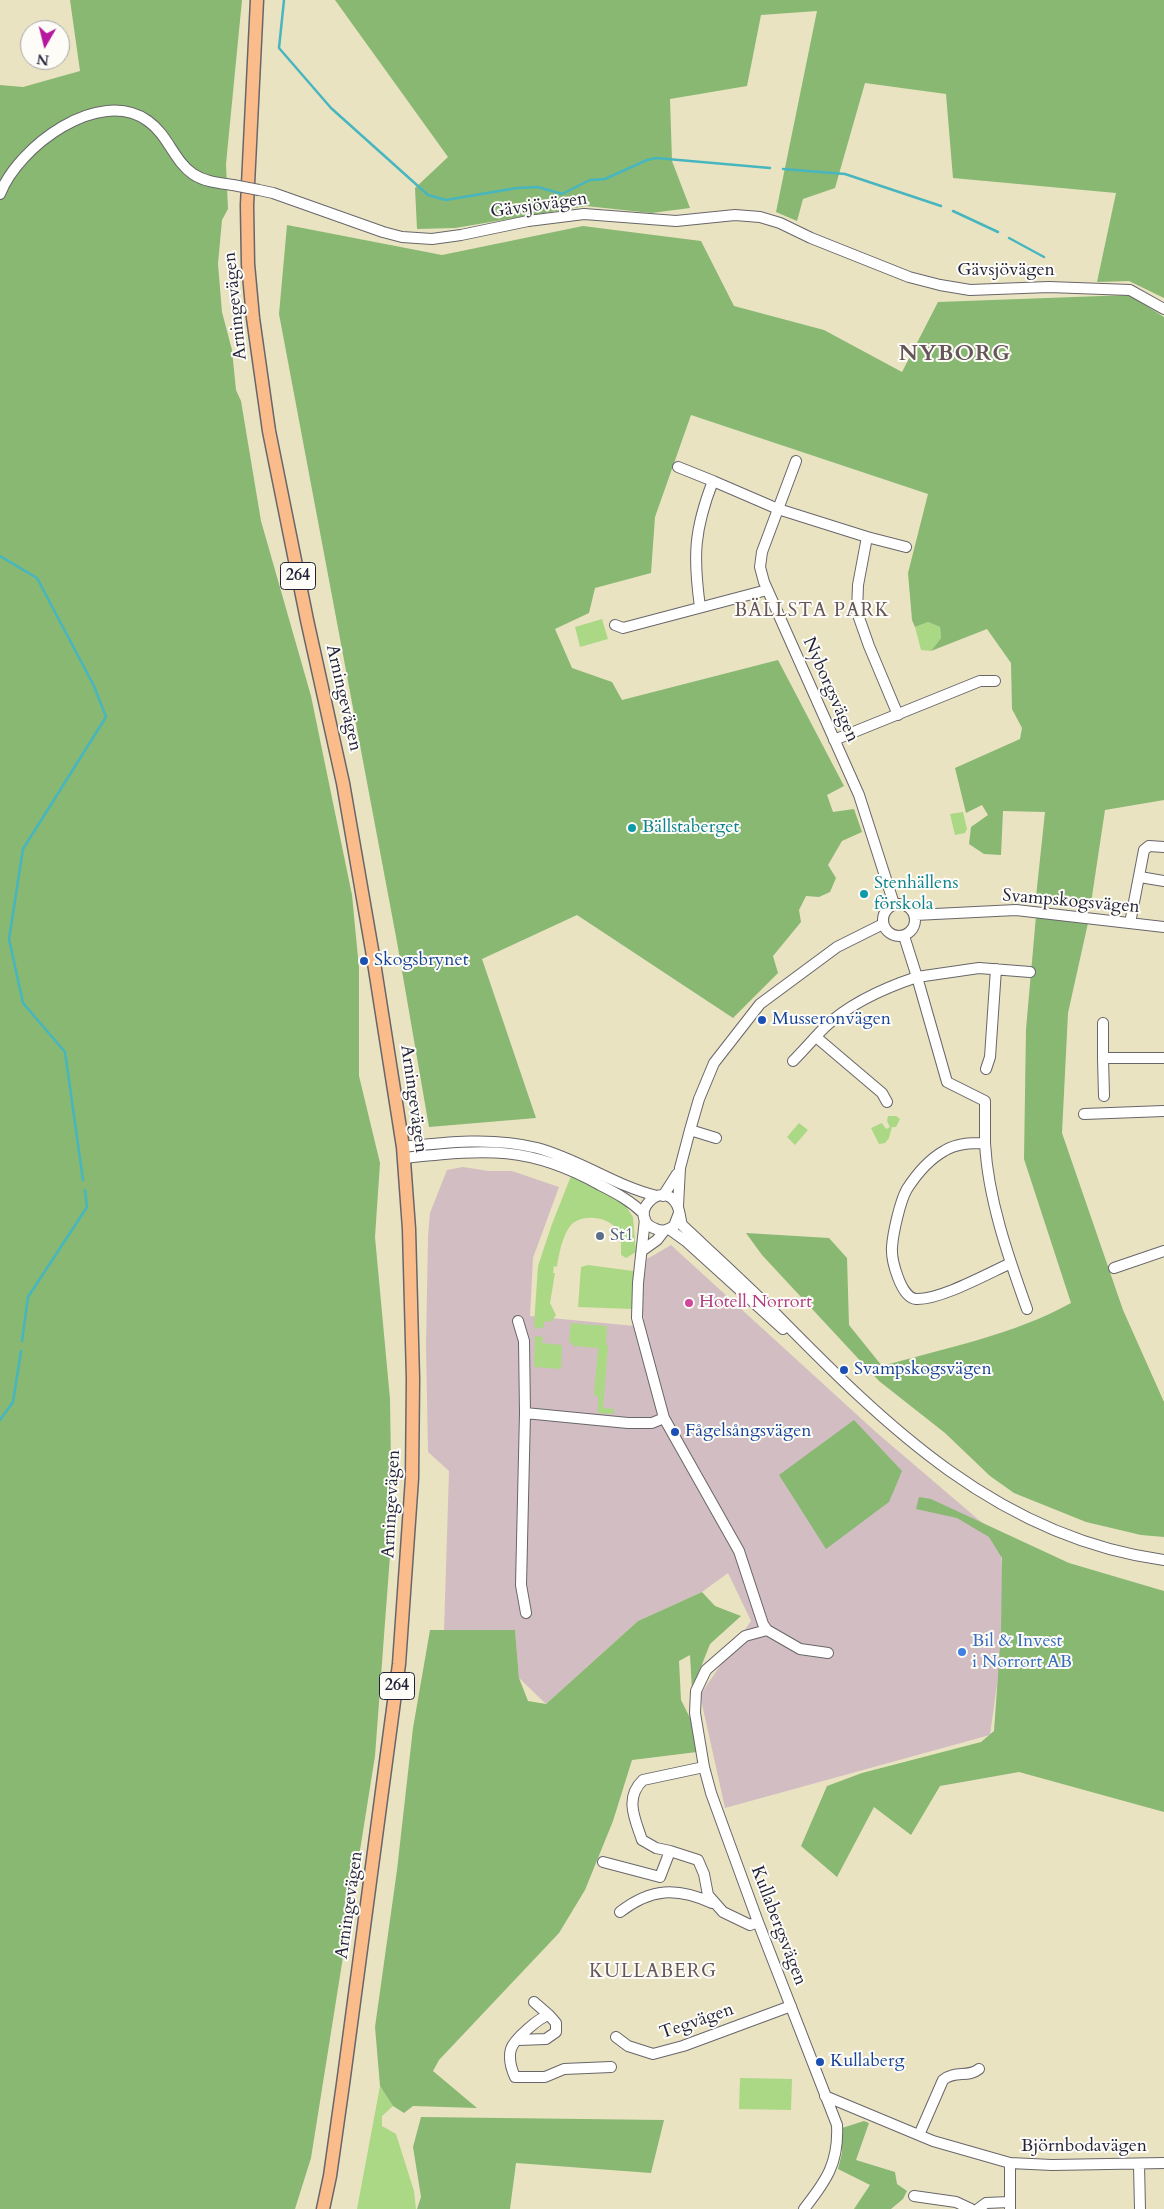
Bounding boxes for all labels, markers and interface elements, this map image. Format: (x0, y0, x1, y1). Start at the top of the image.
north arrow (20, 20, 70, 70)
text: N (36, 49, 50, 70)
street label: Gävsjövägen (489, 189, 589, 223)
street label: Arningevägen (220, 251, 252, 361)
street label: Gävsjövägen (957, 260, 1055, 282)
district label: NYBORG (898, 342, 1012, 368)
road number: 264 (280, 562, 316, 590)
district label: BÄLLSTA PARK (733, 601, 891, 623)
street label: Nyborgsvägen (797, 634, 863, 746)
street label: Arningevägen (320, 643, 366, 753)
place label: Bällstaberget (642, 817, 739, 839)
marker: Bällstaberget (626, 822, 638, 834)
place label: Stenhällens förskola (874, 873, 958, 916)
street label: Svampskogsvägen (1001, 885, 1141, 919)
marker: Stenhällens förskola (858, 888, 870, 900)
place label: Skogsbrynet (374, 950, 468, 972)
marker: Skogsbrynet (358, 955, 370, 967)
place label: Musseronvägen (772, 1009, 891, 1031)
marker: Musseronvägen (756, 1014, 768, 1026)
street label: Arningevägen (395, 1044, 431, 1154)
place label: St1 (610, 1225, 634, 1247)
marker: St1 (594, 1230, 606, 1242)
place label: Hotell Norrort (699, 1292, 812, 1314)
marker: Hotell Norrort (683, 1297, 695, 1309)
place label: Svampskogsvägen (854, 1359, 992, 1381)
marker: Svampskogsvägen (838, 1364, 850, 1376)
place label: Fågelsångsvägen (685, 1421, 812, 1443)
marker: Fågelsångsvägen (669, 1426, 681, 1438)
street label: Arningevägen (378, 1449, 406, 1559)
place label: Bil & Invest i Norrort AB (972, 1631, 1072, 1674)
marker: Bil & Invest i Norrort AB (956, 1646, 968, 1658)
road number: 264 (380, 1672, 414, 1700)
street label: Arningevägen (332, 1850, 368, 1960)
street label: Kullabergsvägen (745, 1863, 811, 1989)
district label: KULLABERG (588, 1962, 718, 1984)
street label: Tegvägen (657, 1999, 737, 2045)
place label: Kullaberg (830, 2051, 905, 2073)
marker: Kullaberg (814, 2056, 826, 2068)
street label: Björnbodavägen (1021, 2136, 1147, 2158)

